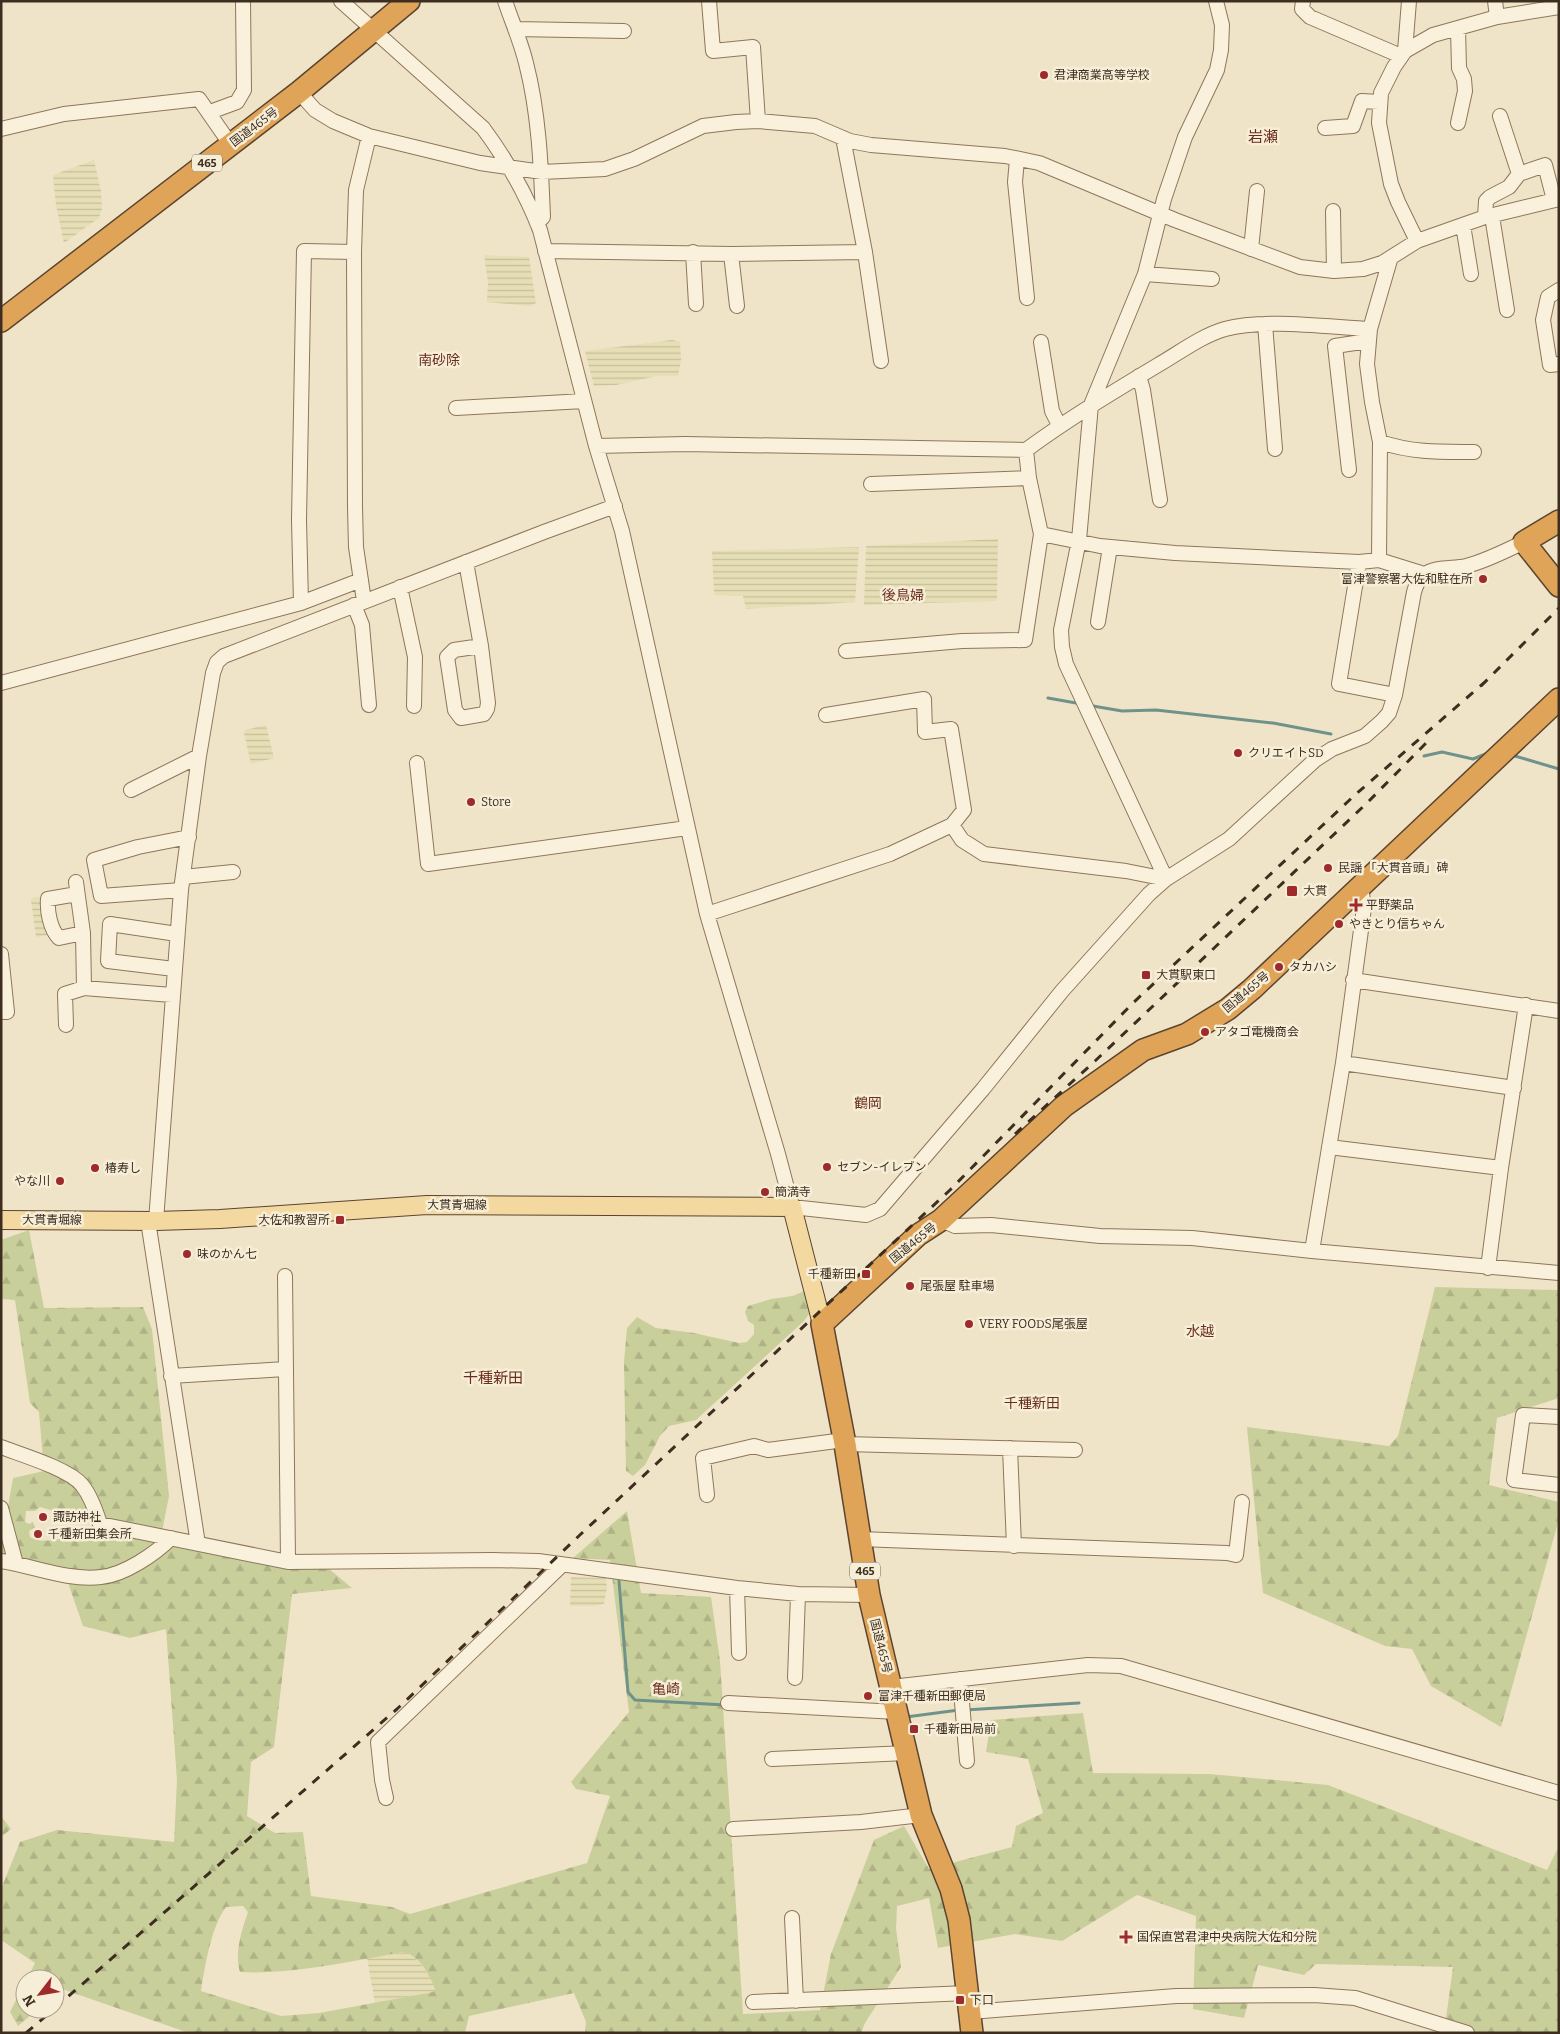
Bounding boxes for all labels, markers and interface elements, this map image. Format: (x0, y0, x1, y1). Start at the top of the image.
place label: 君津商業高等学校 (1054, 68, 1150, 82)
marker: 君津商業高等学校 (1038, 69, 1050, 81)
street label: 国道465号 (227, 104, 281, 150)
district label: 岩瀬 (1248, 128, 1278, 146)
road number: 465 (192, 154, 222, 172)
district label: 南砂除 (418, 352, 460, 369)
place label: 富津警察署大佐和駐在所 (1341, 572, 1473, 586)
marker: 富津警察署大佐和駐在所 (1477, 573, 1489, 585)
district label: 後鳥婦 (882, 587, 924, 604)
place label: クリエイトSD (1248, 746, 1324, 760)
marker: クリエイトSD (1232, 747, 1244, 759)
place label: Store (481, 795, 511, 809)
marker: Store (465, 796, 477, 808)
place label: 民謡 「大貫音頭」碑 (1338, 861, 1448, 875)
marker: 民謡 「大貫音頭」碑 (1322, 862, 1334, 874)
marker: 大貫 (1285, 884, 1299, 898)
place label: 大貫 (1303, 884, 1327, 898)
place label: 平野薬品 (1366, 898, 1414, 912)
marker: 平野薬品 (1350, 899, 1362, 911)
place label: やきとり信ちゃん (1349, 917, 1445, 931)
marker: やきとり信ちゃん (1333, 918, 1345, 930)
place label: タカハシ (1289, 960, 1337, 974)
marker: タカハシ (1273, 961, 1285, 973)
place label: 大貫駅東口 (1156, 968, 1216, 982)
marker: 大貫駅東口 (1140, 969, 1152, 981)
street label: 国道465号 (1220, 969, 1272, 1015)
place label: アタゴ電機商会 (1215, 1025, 1299, 1039)
marker: アタゴ電機商会 (1199, 1026, 1211, 1038)
district label: 鶴岡 (854, 1095, 882, 1112)
place label: セブン-イレブン (837, 1160, 927, 1174)
place label: 椿寿し (105, 1161, 141, 1175)
marker: セブン-イレブン (821, 1161, 833, 1173)
marker: 椿寿し (89, 1162, 101, 1174)
place label: やな川 (14, 1174, 50, 1188)
marker: やな川 (54, 1175, 66, 1187)
place label: 簡満寺 (775, 1185, 811, 1199)
marker: 簡満寺 (759, 1186, 771, 1198)
street label: 大貫青堀線 (427, 1198, 487, 1212)
street label: 大貫青堀線 (22, 1213, 82, 1227)
place label: 大佐和教習所 (258, 1213, 330, 1227)
marker: 大佐和教習所 (334, 1214, 346, 1226)
street label: 国道465号 (887, 1220, 939, 1266)
place label: 味のかん七 (197, 1247, 257, 1261)
marker: 味のかん七 (181, 1248, 193, 1260)
place label: 千種新田 (808, 1267, 856, 1281)
marker: 千種新田 (860, 1268, 872, 1280)
place label: 尾張屋 駐車場 (920, 1279, 994, 1293)
marker: 尾張屋 駐車場 (904, 1280, 916, 1292)
place label: VERY FOODS尾張屋 (979, 1317, 1088, 1331)
marker: VERY FOODS尾張屋 (963, 1318, 975, 1330)
district label: 水越 (1186, 1323, 1214, 1340)
district label: 千種新田 (463, 1369, 523, 1387)
district label: 千種新田 (1004, 1395, 1060, 1412)
place label: 諏訪神社 (53, 1510, 101, 1524)
marker: 諏訪神社 (37, 1511, 49, 1523)
place label: 千種新田集会所 (48, 1527, 132, 1541)
marker: 千種新田集会所 (32, 1528, 44, 1540)
road number: 465 (850, 1562, 880, 1580)
street label: 国道465号 (867, 1617, 895, 1675)
district label: 亀崎 (652, 1681, 680, 1698)
place label: 富津千種新田郵便局 (878, 1689, 986, 1703)
marker: 富津千種新田郵便局 (862, 1690, 874, 1702)
place label: 千種新田局前 (924, 1722, 996, 1736)
marker: 千種新田局前 (908, 1723, 920, 1735)
marker: 国保直営君津中央病院大佐和分院 (1119, 1930, 1133, 1944)
place label: 国保直営君津中央病院大佐和分院 (1137, 1930, 1317, 1944)
north arrow (15, 1969, 65, 2019)
text: N (19, 1991, 39, 2009)
place label: 下口 (970, 1993, 994, 2007)
marker: 下口 (954, 1994, 966, 2006)

